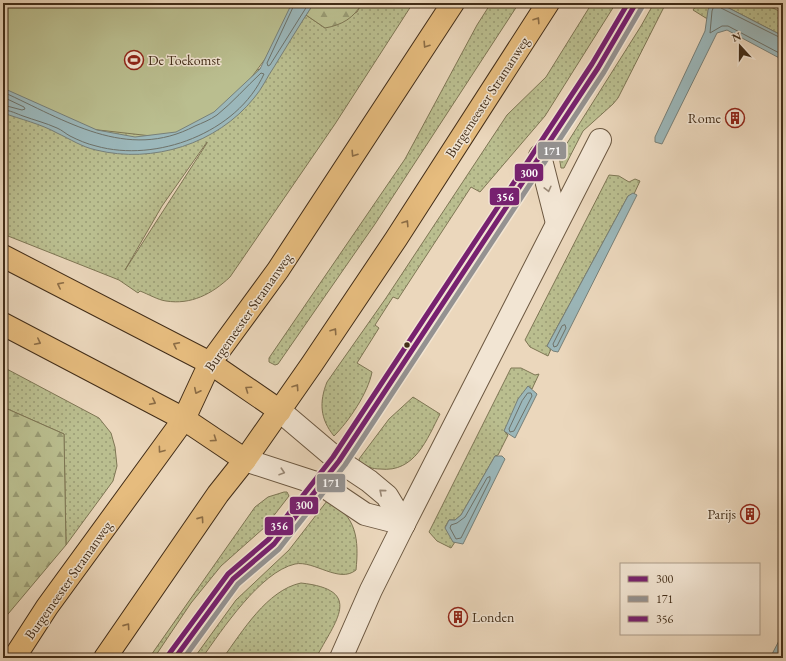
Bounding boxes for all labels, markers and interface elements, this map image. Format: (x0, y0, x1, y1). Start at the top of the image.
one-way arrow (532, 17, 540, 24)
north arrow (720, 26, 760, 66)
text: N (730, 28, 743, 45)
street label: Burgemeester Stramanweg (441, 32, 533, 161)
one-way arrow (423, 41, 431, 48)
sports icon: De Toekomst (123, 49, 145, 71)
place label: De Toekomst (148, 51, 221, 69)
building icon: Rome (724, 107, 746, 129)
place label: Rome (688, 109, 722, 127)
line badge: 171 (537, 141, 567, 160)
text: 171 (543, 144, 561, 158)
one-way arrow (352, 149, 359, 156)
line badge: 300 (514, 163, 544, 182)
text: 300 (520, 166, 538, 180)
one-way arrow (544, 186, 552, 193)
line badge: 356 (489, 187, 520, 206)
text: 356 (496, 190, 514, 204)
one-way arrow (401, 220, 409, 227)
street label: Burgemeester Stramanweg (200, 248, 296, 375)
one-way arrow (57, 283, 64, 290)
one-way arrow (329, 328, 337, 335)
one-way arrow (33, 337, 41, 345)
unlabelled marker (402, 340, 412, 350)
one-way arrow (173, 342, 180, 350)
one-way arrow (291, 384, 299, 391)
one-way arrow (194, 386, 202, 394)
one-way arrow (245, 387, 252, 394)
one-way arrow (149, 397, 156, 405)
one-way arrow (210, 434, 217, 442)
one-way arrow (158, 446, 166, 453)
one-way arrow (278, 467, 285, 476)
line badge: 171 (316, 473, 346, 493)
text: 171 (322, 476, 340, 490)
one-way arrow (379, 490, 386, 497)
line badge: 300 (289, 496, 319, 515)
text: 300 (295, 498, 313, 512)
building icon: Parijs (739, 503, 761, 525)
place label: Parijs (708, 505, 736, 523)
street label: Burgemeester Stramanweg (20, 516, 116, 643)
one-way arrow (196, 516, 204, 523)
line badge: 356 (264, 516, 294, 536)
text: 356 (270, 519, 288, 533)
legend (620, 563, 760, 635)
text: 300 (656, 571, 674, 587)
text: 171 (656, 591, 674, 607)
building icon: Londen (447, 606, 469, 628)
place label: Londen (472, 608, 515, 626)
text: 356 (656, 611, 674, 627)
one-way arrow (122, 623, 130, 630)

